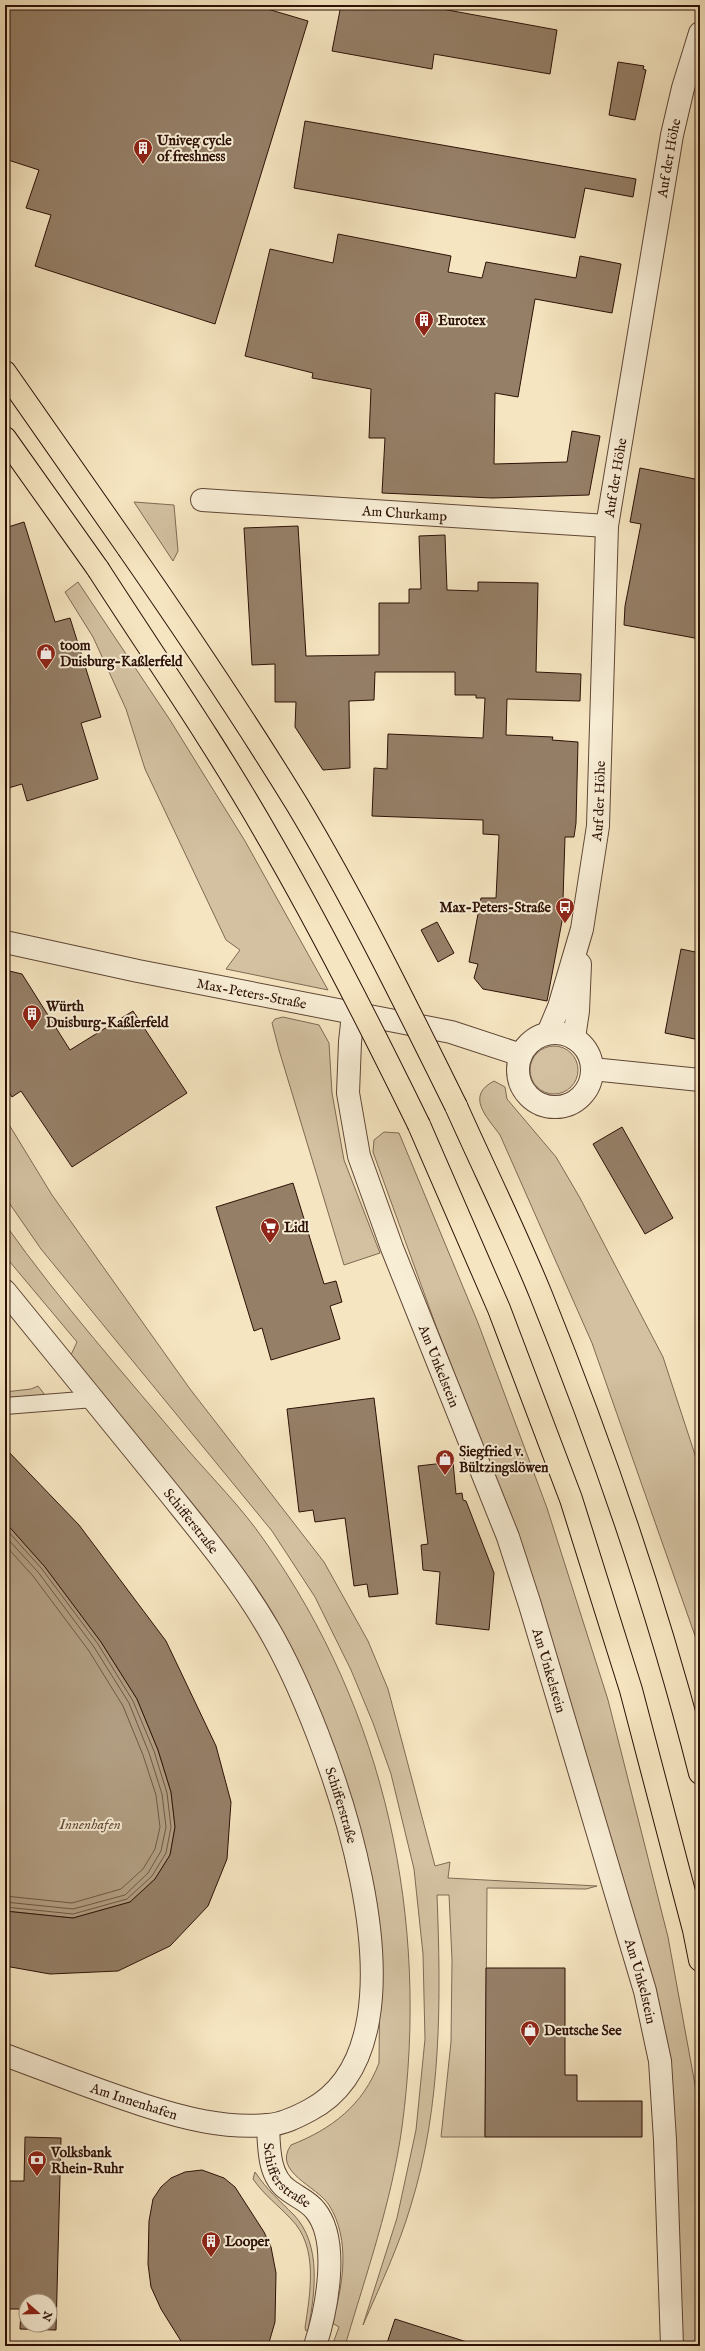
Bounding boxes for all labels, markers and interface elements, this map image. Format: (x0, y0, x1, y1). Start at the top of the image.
street label: Auf der Höhe (654, 116, 686, 200)
place label: Univeg cycle of freshness (156, 132, 232, 166)
building icon: Univeg cycle of freshness (132, 137, 154, 165)
building icon: Eurotex (413, 309, 435, 337)
place label: Eurotex (438, 312, 486, 330)
street label: Auf der Höhe (600, 436, 632, 520)
street label: Am Churkamp (360, 502, 448, 526)
place label: toom Duisburg-Kaßlerfeld (59, 637, 183, 671)
shop icon: toom Duisburg-Kaßlerfeld (35, 642, 57, 670)
street label: Auf der Höhe (588, 760, 610, 843)
bus stop icon: Max-Peters-Straße (554, 896, 576, 924)
place label: Max-Peters-Straße (440, 899, 552, 917)
street label: Max-Peters-Straße (195, 975, 309, 1014)
place label: Würth Duisburg-Kaßlerfeld (45, 998, 169, 1032)
building icon: Würth Duisburg-Kaßlerfeld (21, 1003, 43, 1031)
supermarket icon: Lidl (259, 1216, 281, 1244)
place label: Lidl (284, 1219, 310, 1237)
street label: Am Unkelstein (413, 1321, 463, 1411)
place label: Siegfried v. Bültzingslöwen (459, 1443, 549, 1477)
shop icon: Siegfried v. Bültzingslöwen (434, 1448, 456, 1476)
street label: Schifferstraße (159, 1485, 223, 1558)
street label: Am Unkelstein (527, 1625, 570, 1716)
street label: Schifferstraße (320, 1765, 361, 1846)
water label: Innenhafen (58, 1815, 121, 1834)
street label: Am Unkelstein (620, 1936, 660, 2026)
shop icon: Deutsche See (519, 2019, 541, 2047)
place label: Deutsche See (544, 2022, 622, 2040)
street label: Am Innenhafen (87, 2079, 180, 2125)
street label: Schifferstraße (259, 2142, 315, 2213)
place label: Volksbank Rhein-Ruhr (50, 2144, 124, 2178)
bank icon: Volksbank Rhein-Ruhr (26, 2149, 48, 2177)
building icon: Looper (200, 2230, 222, 2258)
place label: Looper (225, 2233, 270, 2251)
north arrow (18, 2293, 58, 2333)
text: N (38, 2308, 55, 2323)

